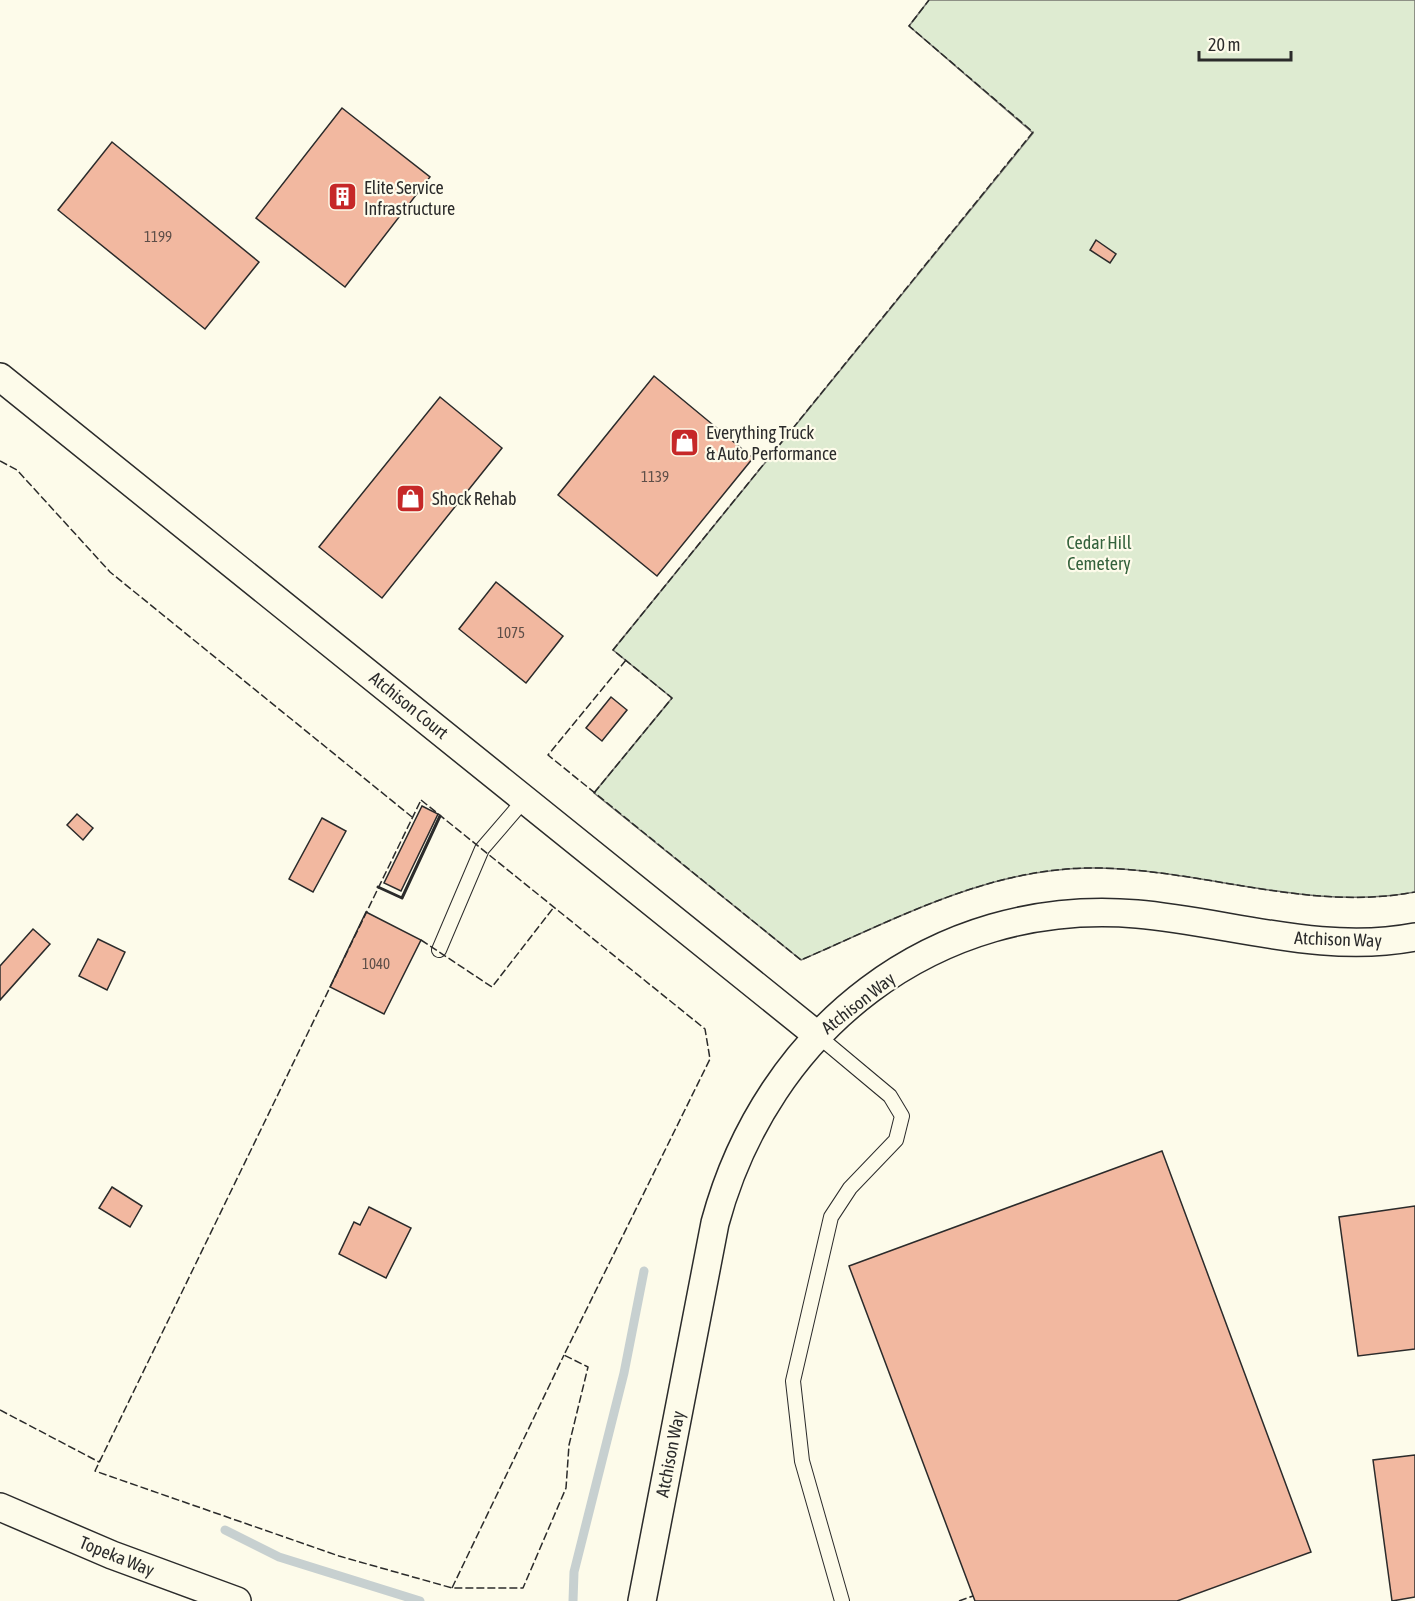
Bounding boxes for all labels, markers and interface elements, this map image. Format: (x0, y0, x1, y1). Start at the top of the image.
scale bar (1199, 24, 1290, 62)
text: 20 m (1208, 34, 1240, 55)
place label: Elite Service Infrastructure (364, 177, 455, 219)
building icon: Elite Service Infrastructure (327, 181, 359, 213)
house number: 1199 (144, 228, 172, 245)
place label: Everything Truck & Auto Performance (706, 422, 837, 464)
shop icon: Everything Truck & Auto Performance (669, 426, 701, 458)
house number: 1139 (641, 468, 669, 485)
shop icon: Shock Rehab (395, 482, 427, 514)
place label: Shock Rehab (432, 488, 517, 509)
park label: Cedar Hill Cemetery (1067, 532, 1132, 574)
house number: 1075 (497, 624, 525, 641)
street label: Atchison Court (366, 667, 452, 743)
street label: Atchison Way (1294, 927, 1382, 951)
house number: 1040 (362, 955, 390, 972)
street label: Atchison Way (817, 968, 899, 1038)
street label: Atchison Way (651, 1409, 689, 1499)
street label: Topeka Way (76, 1531, 158, 1581)

